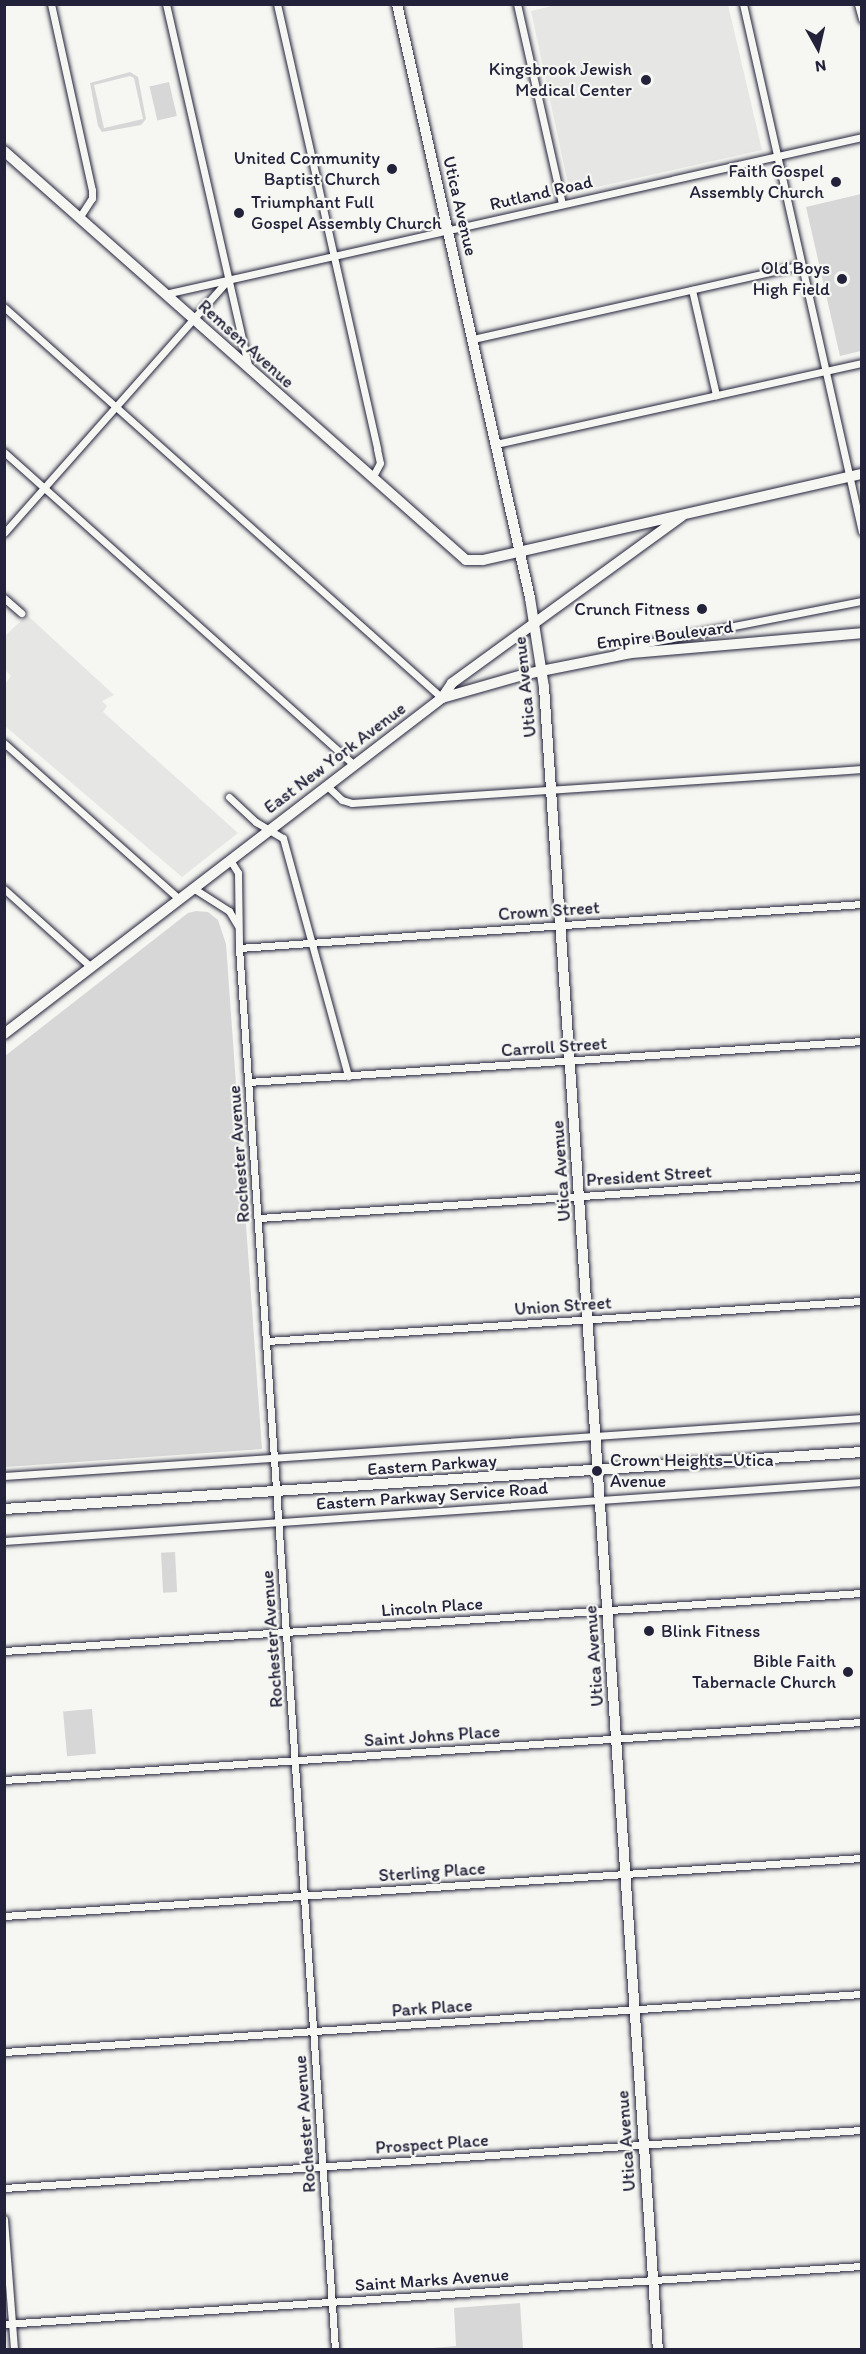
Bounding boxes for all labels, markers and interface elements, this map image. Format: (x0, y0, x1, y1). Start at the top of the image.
north arrow (788, 18, 848, 78)
text: N (814, 56, 827, 76)
place label: Kingsbrook Jewish Medical Center (489, 59, 632, 101)
marker: Kingsbrook Jewish Medical Center (637, 71, 655, 89)
place label: United Community Baptist Church (234, 148, 380, 190)
street label: Utica Avenue (438, 155, 482, 257)
place label: Faith Gospel Assembly Church (690, 161, 824, 204)
marker: United Community Baptist Church (385, 162, 399, 176)
street label: Rutland Road (488, 171, 594, 215)
marker: Faith Gospel Assembly Church (829, 175, 843, 189)
place label: Triumphant Full Gospel Assembly Church (251, 192, 442, 234)
marker: Triumphant Full Gospel Assembly Church (232, 206, 246, 220)
place label: Old Boys High Field (753, 258, 830, 300)
marker: Old Boys High Field (835, 272, 849, 286)
street label: Remsen Avenue (194, 295, 298, 393)
place label: Crunch Fitness (575, 598, 690, 620)
marker: Crunch Fitness (695, 602, 709, 616)
street label: Empire Boulevard (595, 616, 735, 654)
street label: Utica Avenue (509, 636, 541, 738)
street label: East New York Avenue (261, 698, 409, 818)
street label: Crown Street (497, 897, 601, 925)
street label: Carroll Street (500, 1033, 608, 1061)
street label: Rochester Avenue (223, 1085, 255, 1223)
street label: Utica Avenue (547, 1120, 575, 1222)
street label: President Street (586, 1161, 712, 1191)
street label: Union Street (514, 1292, 612, 1320)
street label: Eastern Parkway (367, 1450, 497, 1480)
place label: Crown Heights–Utica Avenue (610, 1450, 774, 1492)
marker: Crown Heights–Utica Avenue (588, 1462, 606, 1480)
street label: Eastern Parkway Service Road (316, 1477, 548, 1515)
street label: Rochester Avenue (256, 1570, 288, 1708)
street label: Lincoln Place (380, 1593, 484, 1621)
street label: Utica Avenue (580, 1605, 608, 1707)
place label: Blink Fitness (661, 1620, 760, 1642)
marker: Blink Fitness (642, 1624, 656, 1638)
place label: Bible Faith Tabernacle Church (692, 1651, 836, 1694)
marker: Bible Faith Tabernacle Church (841, 1665, 855, 1679)
street label: Saint Johns Place (364, 1720, 500, 1752)
street label: Sterling Place (378, 1858, 486, 1886)
street label: Park Place (391, 1994, 473, 2022)
street label: Rochester Avenue (289, 2055, 321, 2193)
street label: Utica Avenue (612, 2090, 640, 2192)
street label: Prospect Place (375, 2129, 489, 2159)
street label: Saint Marks Avenue (355, 2264, 509, 2296)

